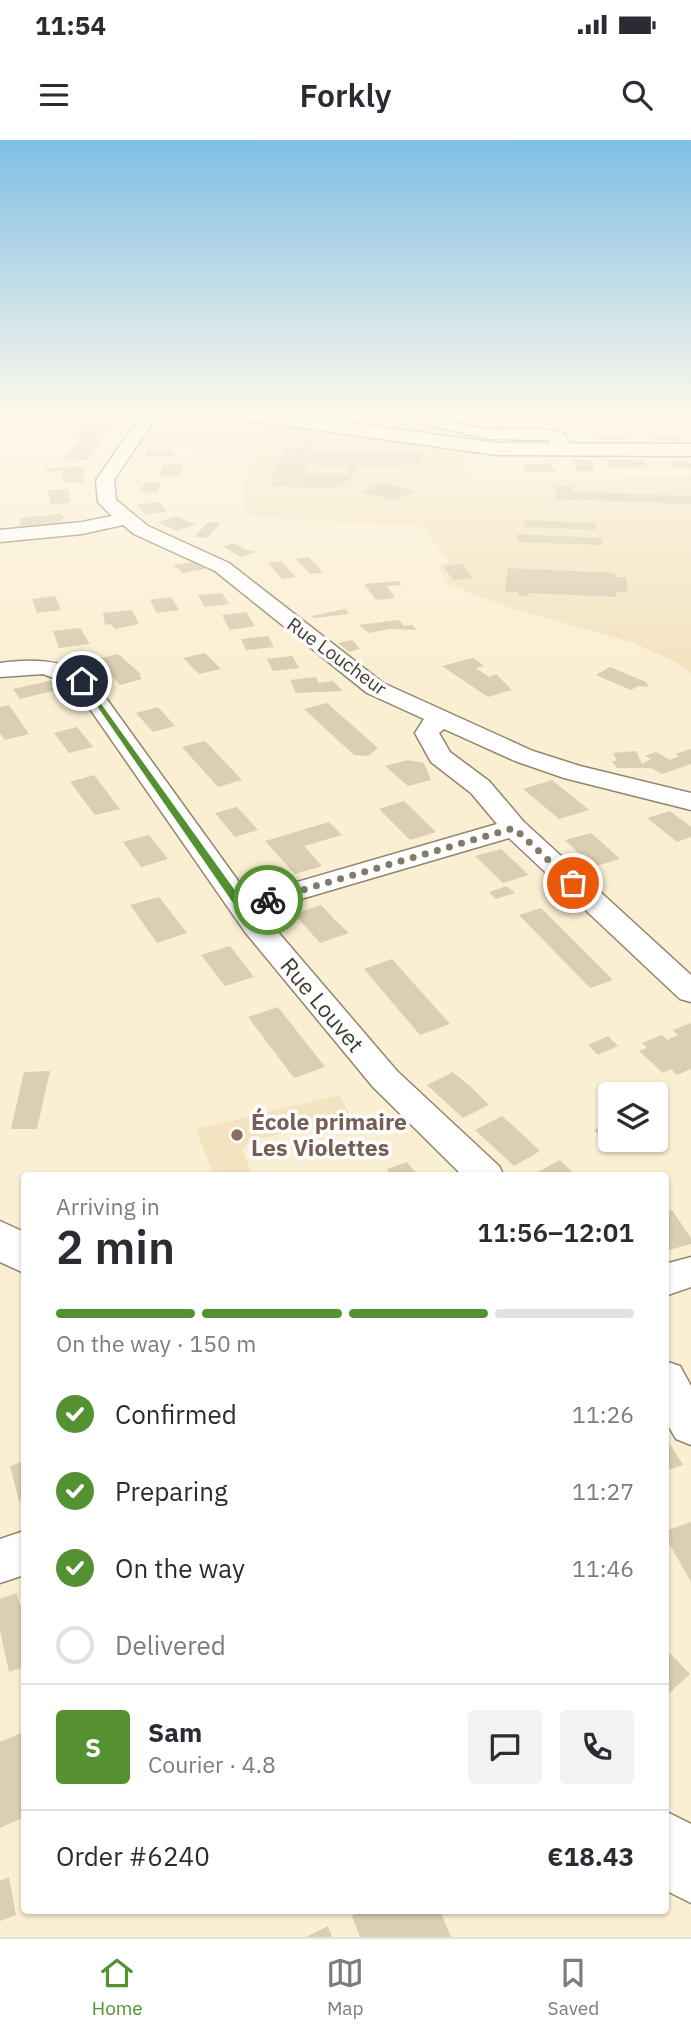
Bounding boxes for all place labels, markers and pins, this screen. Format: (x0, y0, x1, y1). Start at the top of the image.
pin (52, 651, 112, 711)
pin (543, 853, 603, 913)
place label: École primaire Les Violettes (251, 1106, 407, 1162)
marker: École primaire Les Violettes (229, 1127, 245, 1143)

